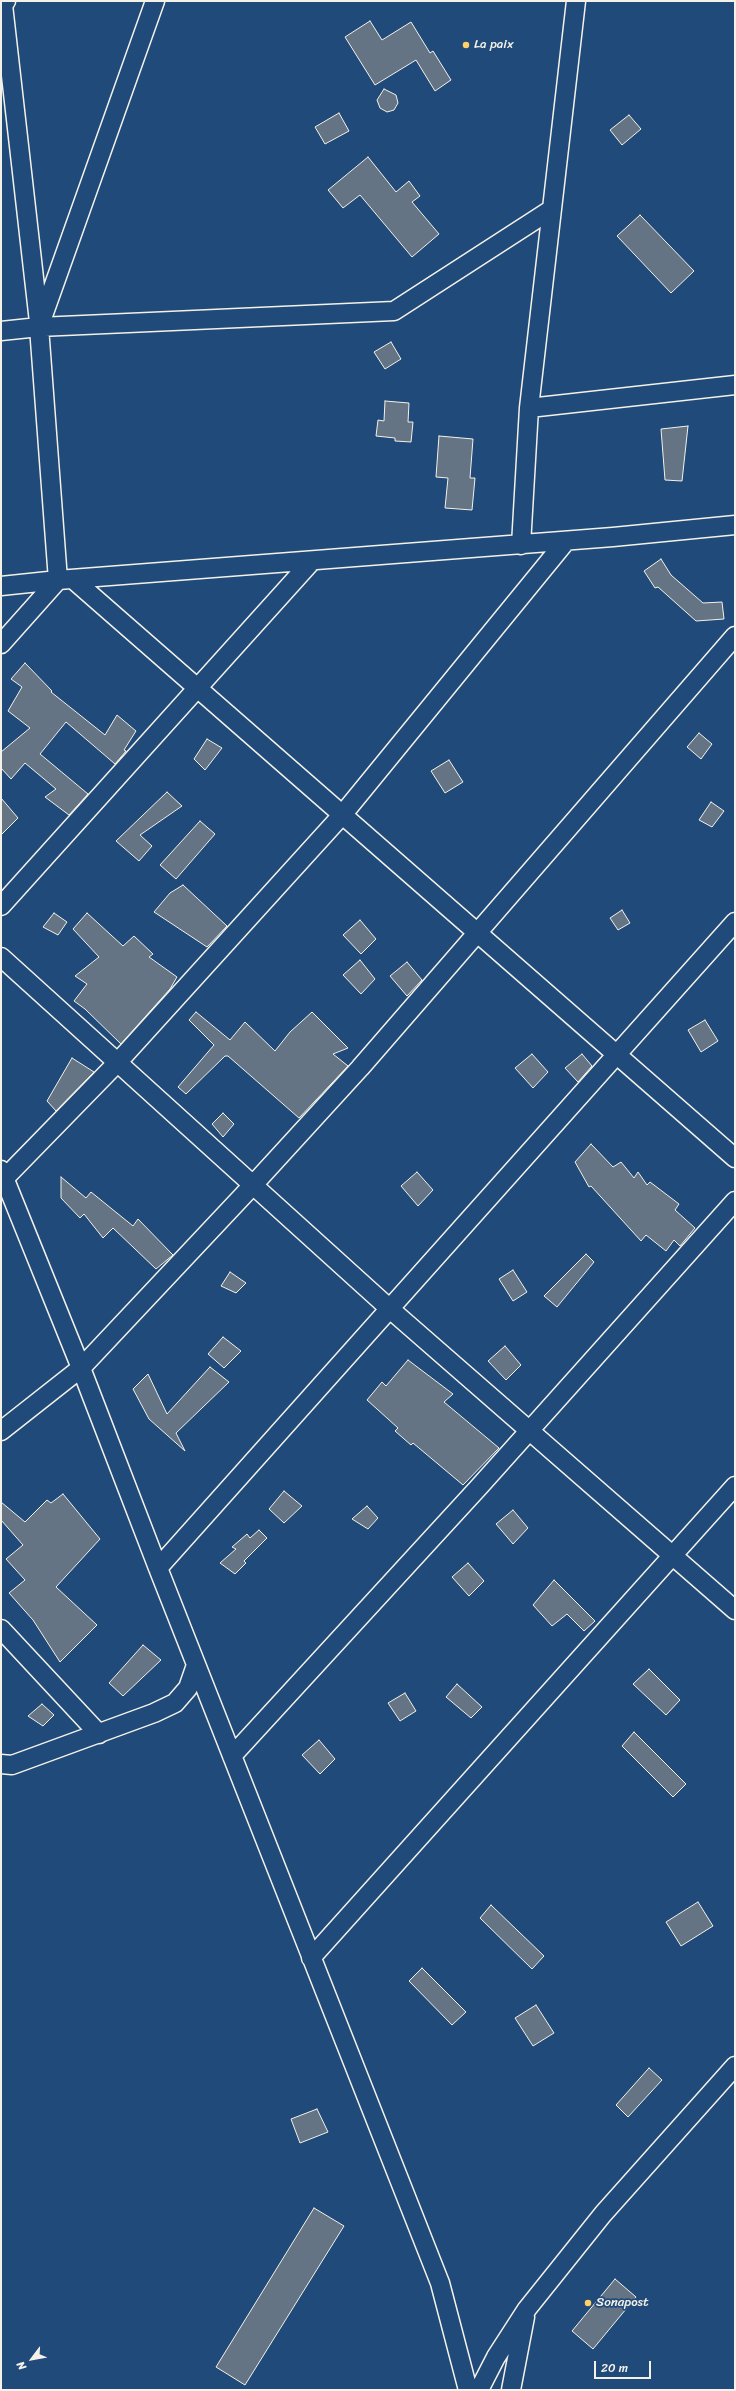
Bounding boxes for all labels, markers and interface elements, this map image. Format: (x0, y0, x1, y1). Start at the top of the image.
place label: La paix (474, 37, 514, 53)
marker: La paix (461, 40, 471, 50)
place label: Sonapost (596, 2295, 649, 2311)
marker: Sonapost (583, 2298, 593, 2308)
north arrow (12, 2339, 52, 2379)
scale bar (596, 2353, 653, 2379)
text: N (11, 2357, 31, 2374)
text: 20 m (601, 2357, 628, 2379)

